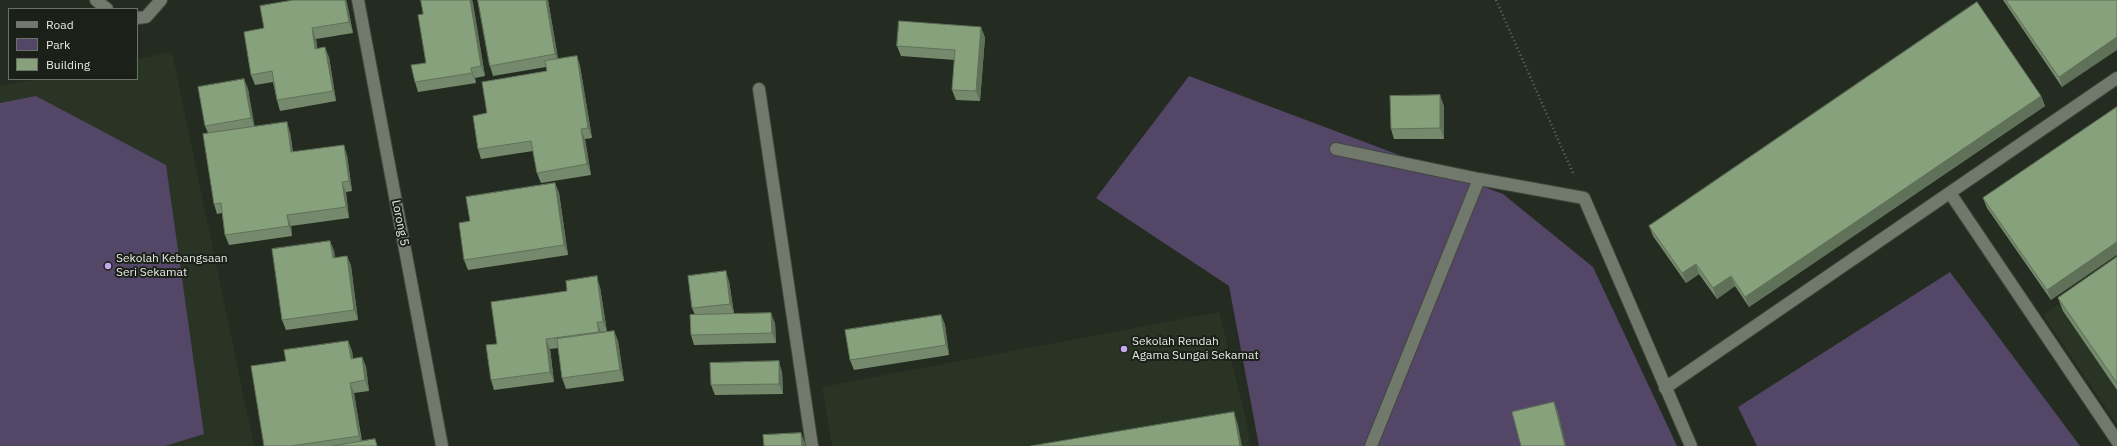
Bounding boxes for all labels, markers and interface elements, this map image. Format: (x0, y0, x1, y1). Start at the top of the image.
legend (8, 8, 138, 80)
text: Road (46, 17, 74, 32)
text: Park (46, 37, 70, 52)
text: Building (46, 57, 90, 72)
street label: Lorong 5 (388, 199, 412, 247)
place label: Sekolah Kebangsaan Seri Sekamat (116, 252, 228, 280)
marker: Sekolah Kebangsaan Seri Sekamat (103, 261, 113, 271)
place label: Sekolah Rendah Agama Sungai Sekamat (1132, 335, 1259, 363)
marker: Sekolah Rendah Agama Sungai Sekamat (1119, 344, 1129, 354)

